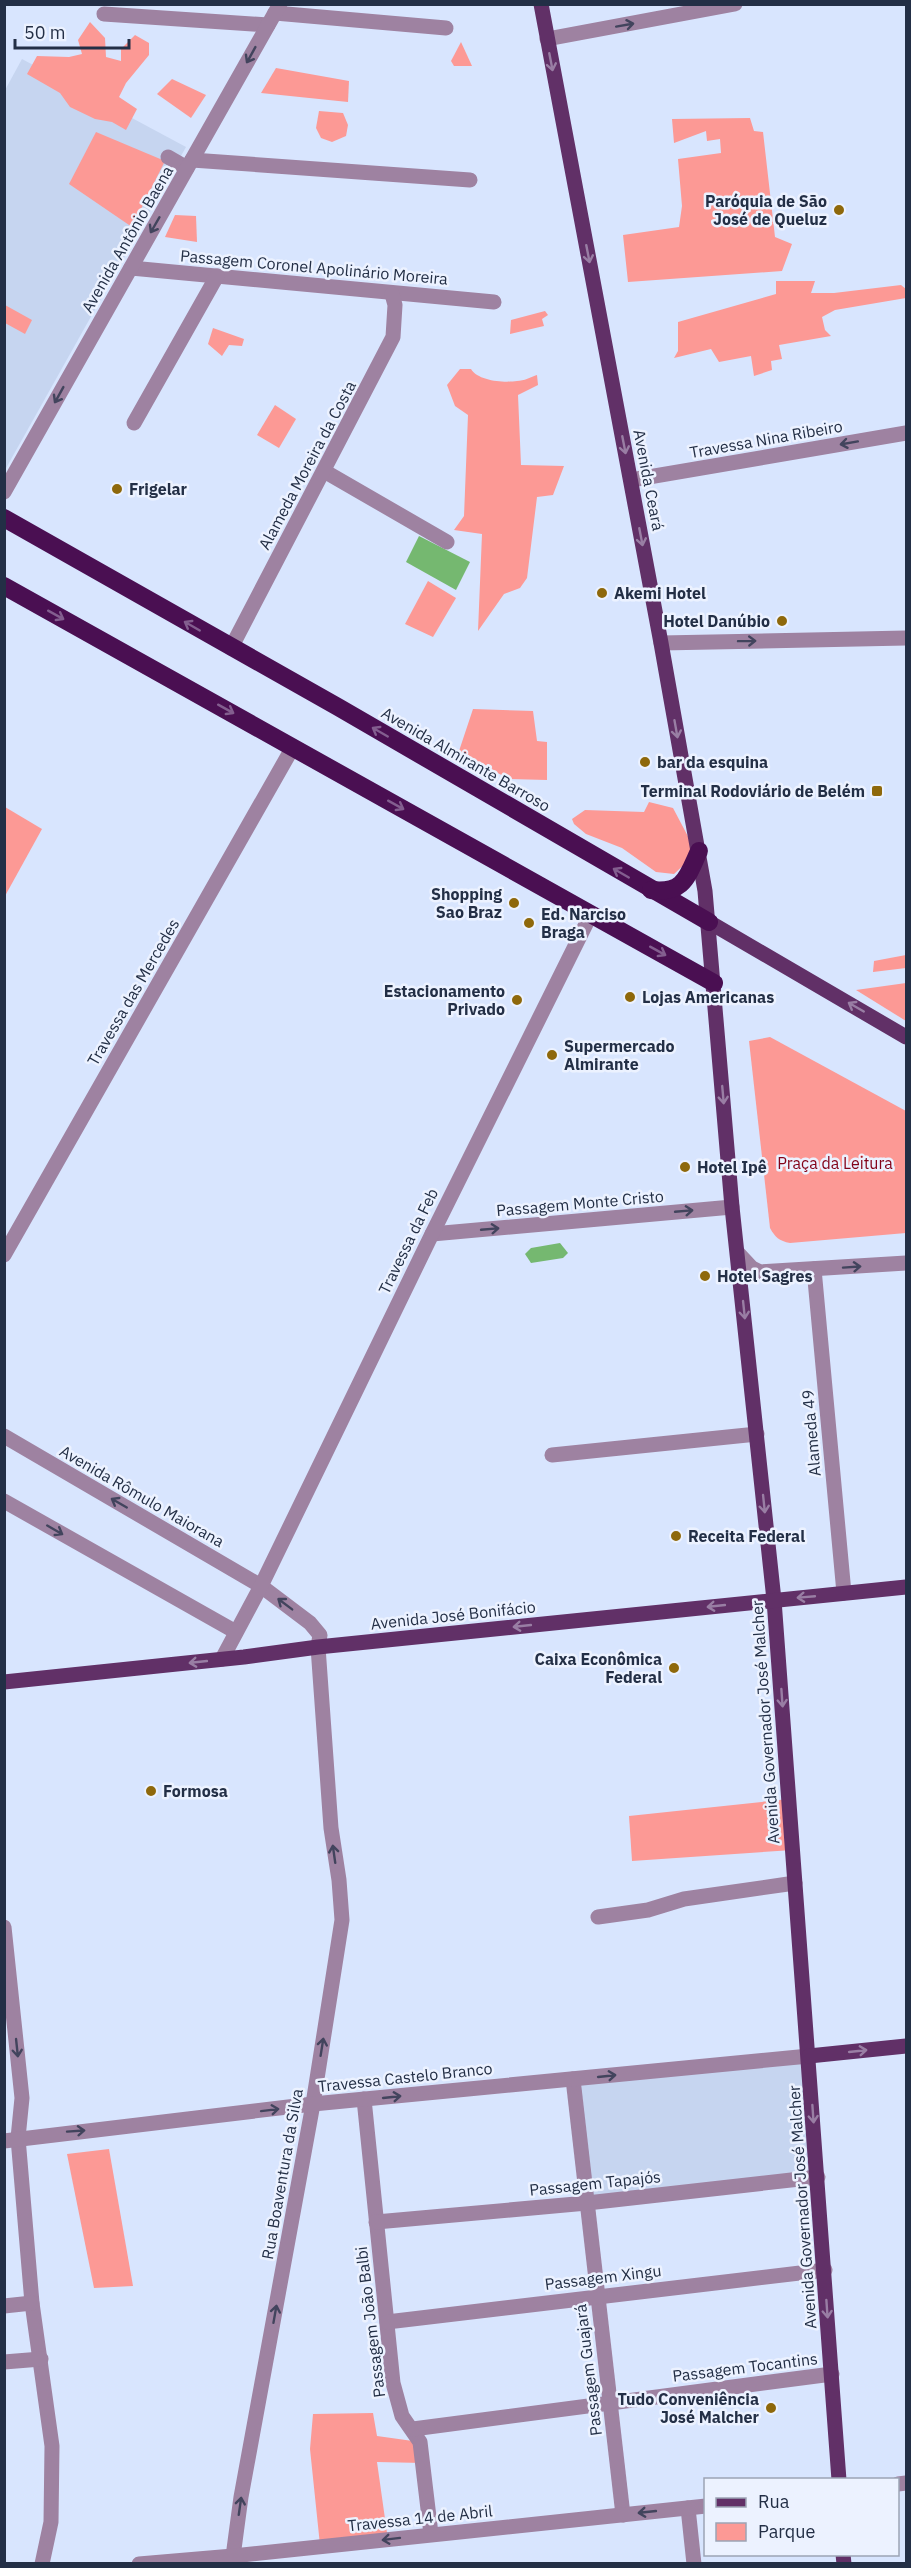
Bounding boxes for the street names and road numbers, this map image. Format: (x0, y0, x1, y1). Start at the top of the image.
street label: Avenida Antônio Baena (77, 162, 177, 316)
street label: Passagem Coronel Apolinário Moreira (179, 245, 449, 289)
street label: Alameda Moreira da Costa (254, 377, 360, 553)
street label: Travessa Nina Ribeiro (688, 416, 844, 462)
street label: Avenida Ceará (629, 428, 669, 533)
street label: Avenida Almirante Barroso (378, 702, 554, 816)
street label: Travessa das Mercedes (83, 915, 183, 1069)
street label: Travessa da Feb (374, 1185, 442, 1297)
street label: Passagem Monte Cristo (495, 1186, 665, 1220)
street label: Alameda 49 (797, 1389, 825, 1477)
street label: Avenida Rômulo Maiorana (56, 1441, 228, 1552)
street label: Avenida José Bonifácio (369, 1596, 537, 1634)
street label: Avenida Governador José Malcher (746, 1599, 783, 1844)
street label: Travessa Castelo Branco (317, 2058, 493, 2096)
street label: Avenida Governador José Malcher (783, 2084, 820, 2329)
street label: Rua Boaventura da Silva (257, 2086, 307, 2261)
street label: Passagem Tapajós (528, 2166, 662, 2200)
street label: Passagem João Balbi (351, 2245, 389, 2399)
street label: Passagem Xingu (544, 2260, 662, 2294)
street label: Passagem Guajará (570, 2303, 606, 2437)
street label: Passagem Tocantins (671, 2348, 819, 2386)
street label: Travessa 14 de Abril (347, 2500, 493, 2536)

